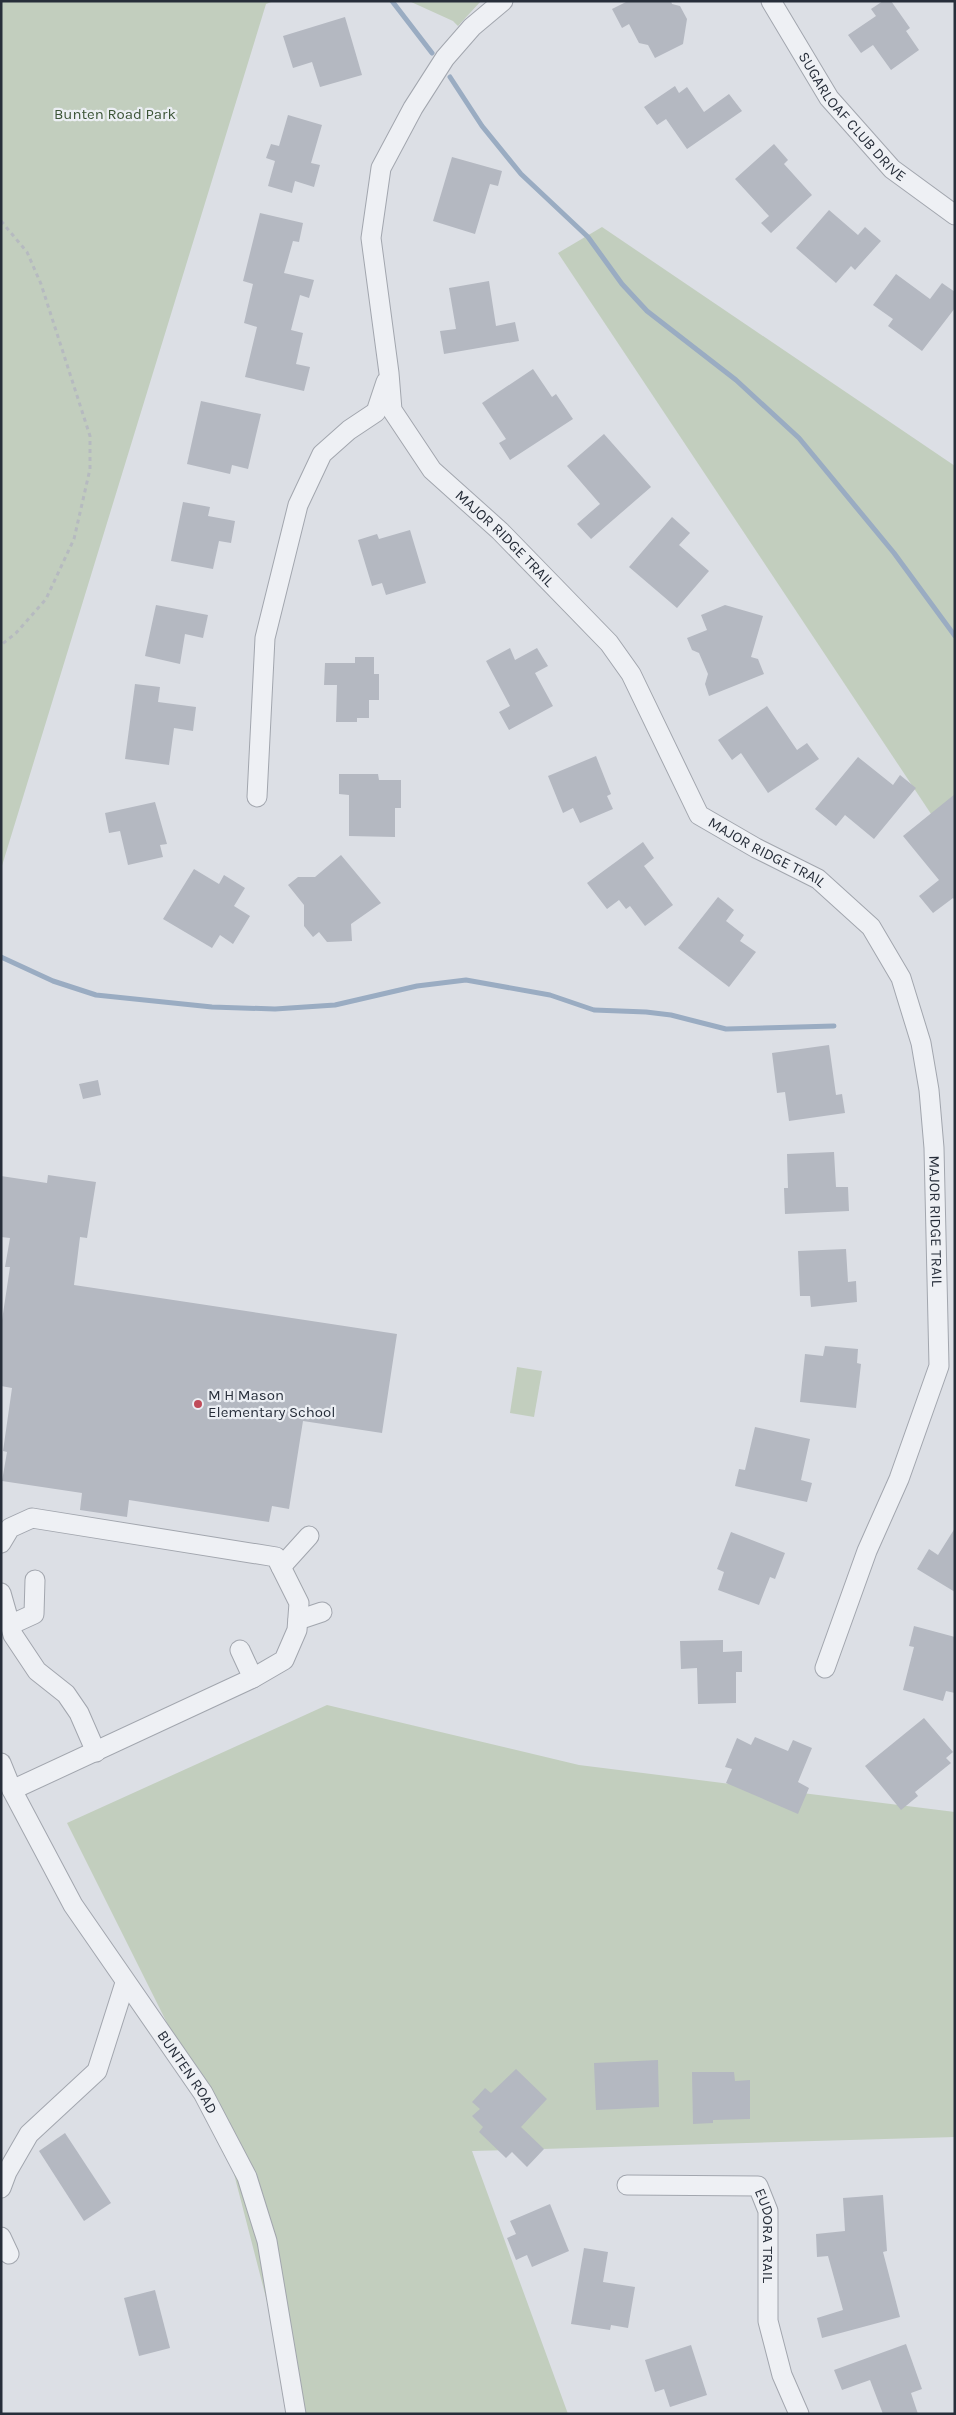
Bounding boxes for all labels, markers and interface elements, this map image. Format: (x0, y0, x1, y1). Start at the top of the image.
street label: SUGARLOAF CLUB DRIVE (795, 49, 910, 185)
park label: Bunten Road Park (54, 105, 176, 123)
street label: MAJOR RIDGE TRAIL (451, 486, 558, 590)
street label: MAJOR RIDGE TRAIL (705, 813, 830, 891)
street label: MAJOR RIDGE TRAIL (925, 1155, 946, 1287)
place label: M H Mason Elementary School (208, 1386, 335, 1421)
marker: M H Mason Elementary School (192, 1398, 204, 1410)
street label: BUNTEN ROAD (153, 2027, 221, 2117)
street label: EUDORA TRAIL (751, 2186, 778, 2283)

